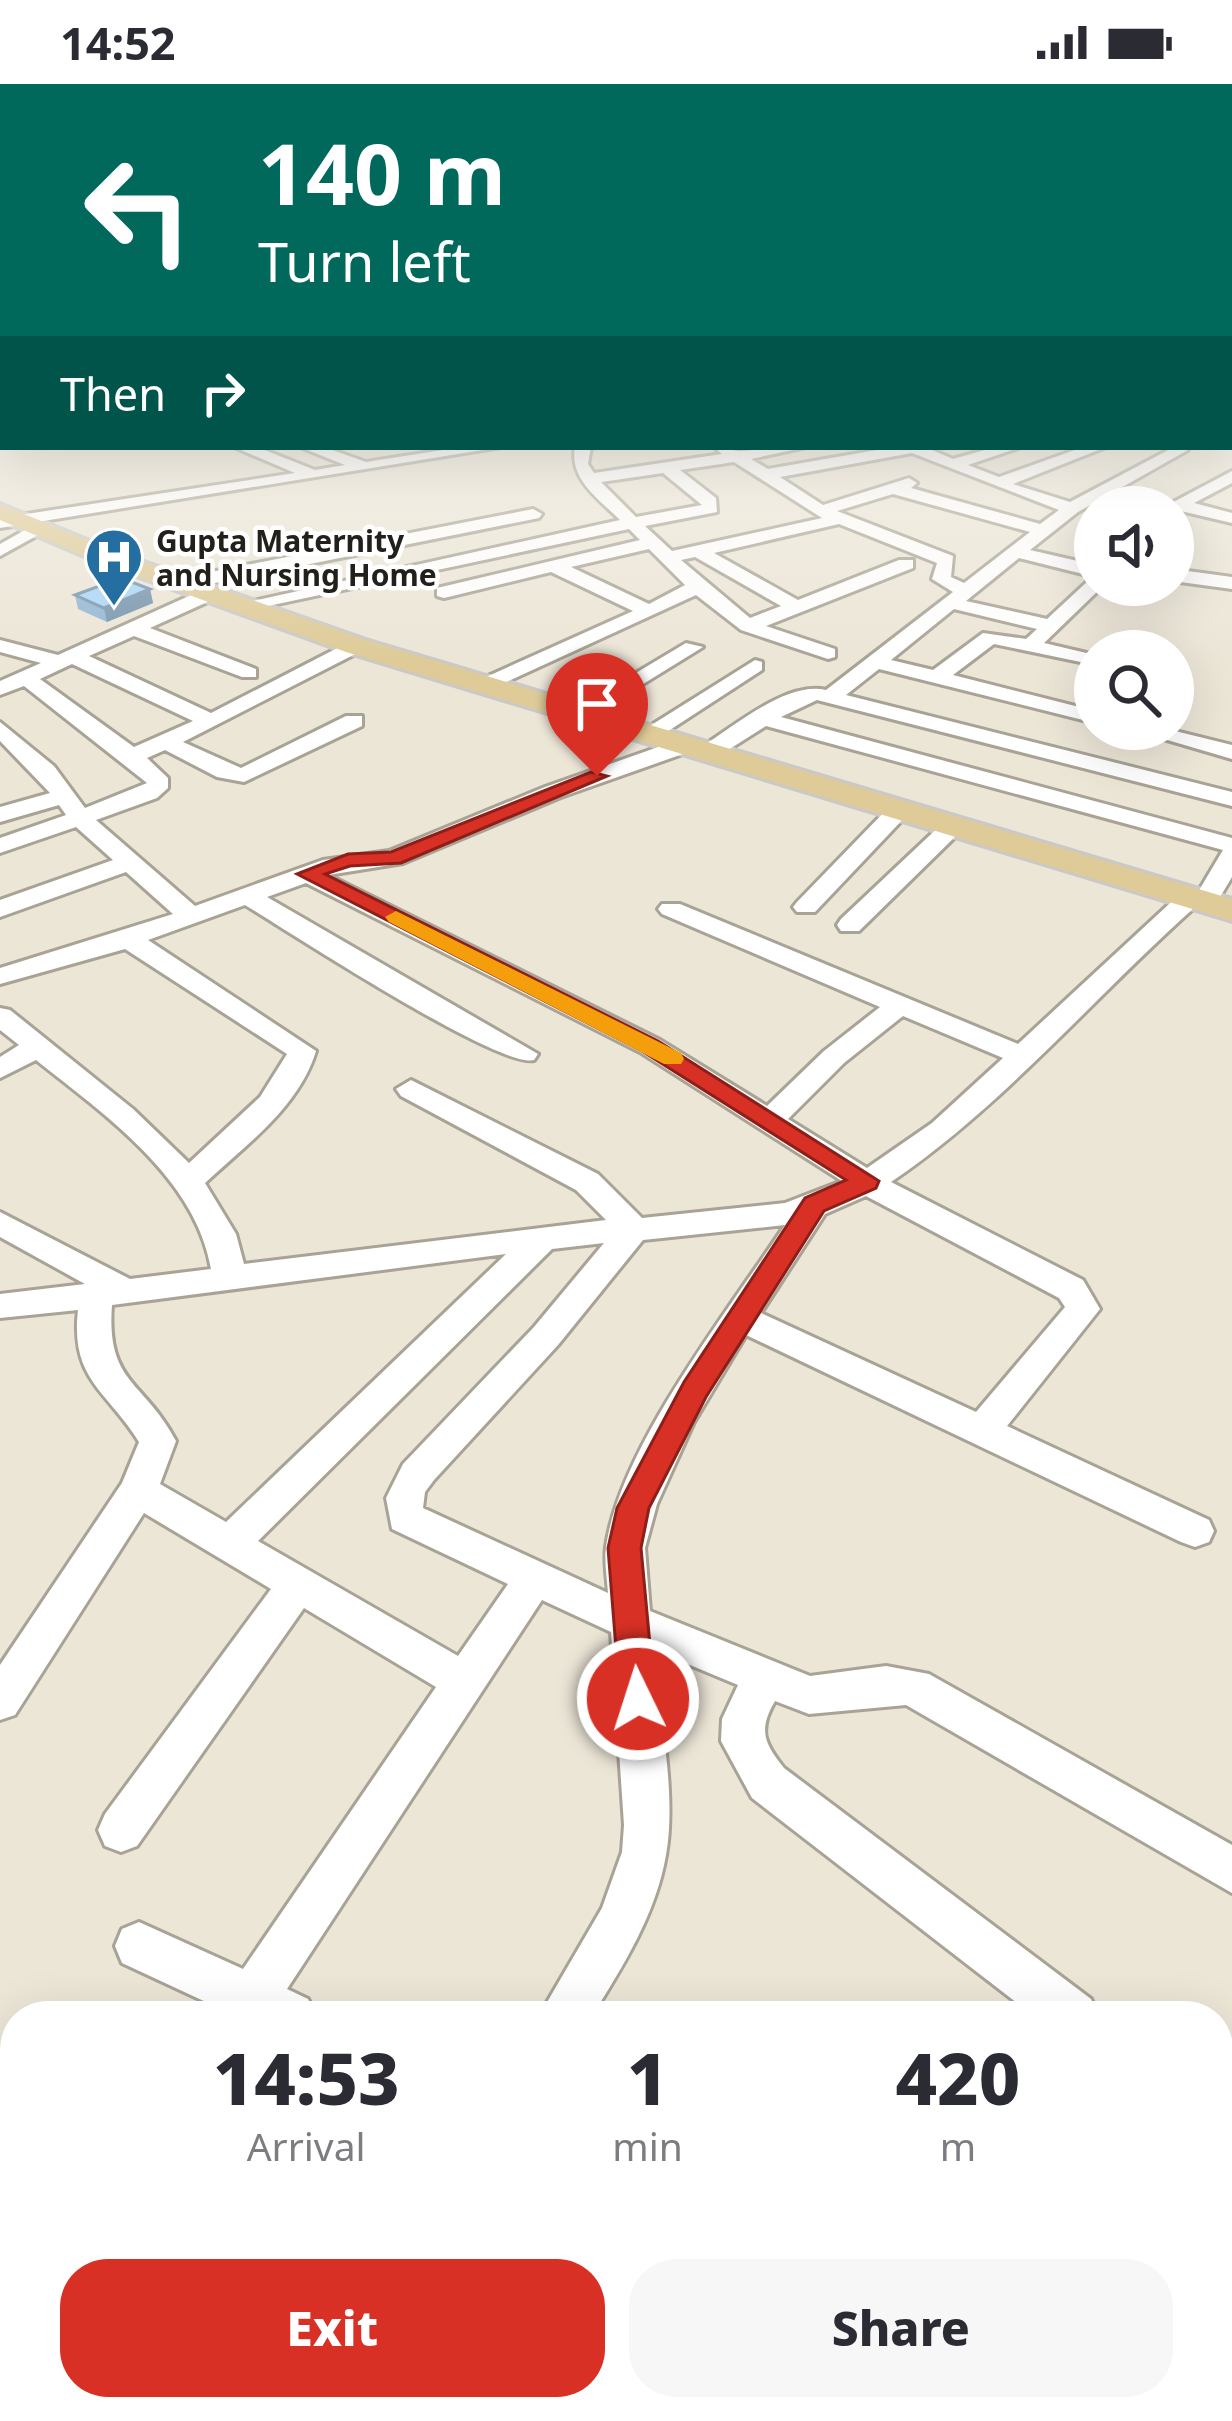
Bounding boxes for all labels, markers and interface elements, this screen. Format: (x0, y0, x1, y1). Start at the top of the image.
text: 14:52 (60, 12, 176, 73)
text: 140 m (258, 115, 506, 230)
icon: left (60, 132, 216, 288)
text: Turn left (258, 224, 471, 298)
icon: right (190, 360, 256, 426)
text: Then (60, 363, 166, 424)
map controls (1074, 486, 1194, 750)
button: sound (1074, 486, 1194, 606)
place label: Gupta Maternity and Nursing Home (156, 520, 437, 595)
hospital icon: Gupta Maternity and Nursing Home (83, 526, 145, 608)
button: search (1074, 630, 1194, 750)
pin (546, 653, 648, 776)
icon: arrive (564, 671, 630, 737)
position arrow (575, 1636, 701, 1762)
text: 14:53 (213, 2028, 400, 2126)
text: 1 (627, 2028, 668, 2126)
text: 420 (896, 2028, 1020, 2126)
text: Arrival (247, 2119, 366, 2172)
text: min (612, 2119, 683, 2172)
text: m (940, 2119, 976, 2172)
button: Exit (60, 2259, 605, 2397)
button: Share (629, 2259, 1173, 2397)

